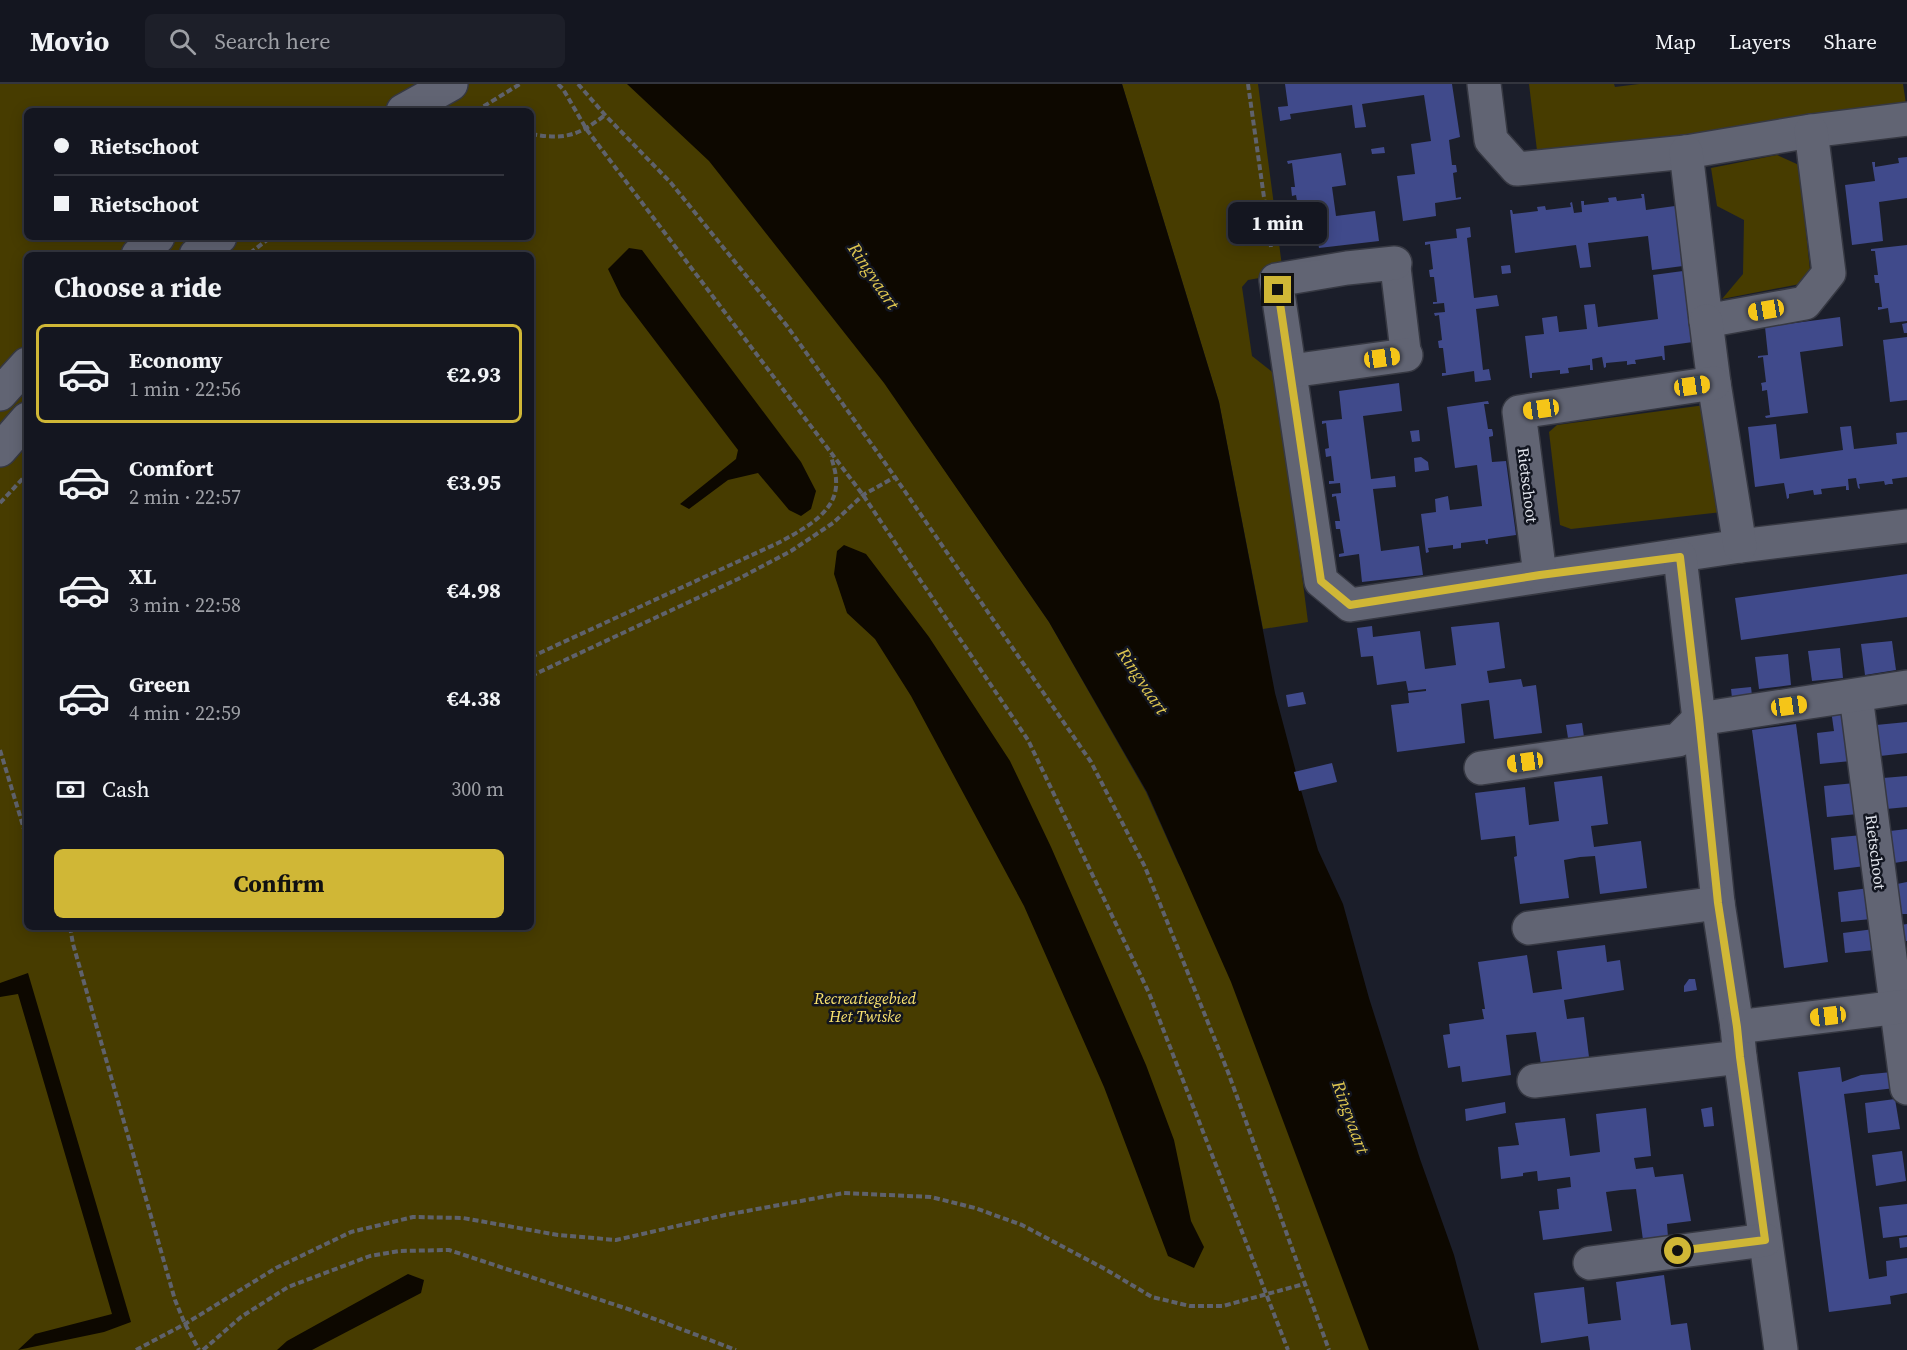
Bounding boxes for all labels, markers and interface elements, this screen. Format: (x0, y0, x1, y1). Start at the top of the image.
search box (145, 14, 565, 68)
text: Movio (30, 22, 109, 60)
icon: search (166, 25, 199, 58)
text: Search here (214, 26, 330, 56)
text: Map (1655, 27, 1696, 56)
text: Layers (1729, 27, 1791, 56)
text: Share (1824, 27, 1877, 56)
text: Rietschoot (90, 131, 199, 161)
text: Rietschoot (90, 189, 199, 219)
callout: 1 min (1228, 203, 1328, 245)
text: 1 min (1252, 209, 1303, 237)
water label: Ringvaart (842, 237, 906, 315)
text: Choose a ride (54, 269, 222, 306)
route end (1264, 276, 1291, 303)
car (1747, 298, 1785, 322)
text: Economy (129, 345, 223, 375)
icon: car (57, 347, 111, 401)
car (1363, 347, 1401, 369)
text: €2.93 (447, 359, 501, 389)
text: 1 min · 22:56 (129, 375, 241, 403)
car (1673, 375, 1711, 397)
car (1522, 398, 1560, 420)
street label: Rietschoot (1512, 446, 1544, 525)
text: Comfort (129, 453, 213, 483)
icon: car (57, 455, 111, 509)
text: €3.95 (447, 467, 501, 497)
text: 2 min · 22:57 (129, 483, 241, 511)
text: XL (129, 561, 156, 591)
icon: car (57, 563, 111, 617)
text: €4.98 (447, 575, 501, 605)
text: 3 min · 22:58 (129, 591, 241, 619)
water label: Ringvaart (1111, 642, 1175, 720)
text: Green (129, 669, 190, 699)
icon: car (57, 671, 111, 725)
text: €4.38 (447, 683, 501, 713)
car (1770, 695, 1808, 717)
text: 4 min · 22:59 (129, 699, 241, 727)
car (1506, 751, 1544, 773)
icon: cash (54, 773, 87, 806)
text: Cash (102, 774, 150, 804)
text: 300 m (451, 775, 504, 803)
street label: Rietschoot (1860, 813, 1892, 892)
button: Confirm (54, 849, 504, 918)
park label: Recreatiegebied Het Twiske (813, 987, 917, 1027)
car (1809, 1005, 1847, 1027)
water label: Ringvaart (1326, 1076, 1376, 1158)
route start (1664, 1237, 1691, 1264)

